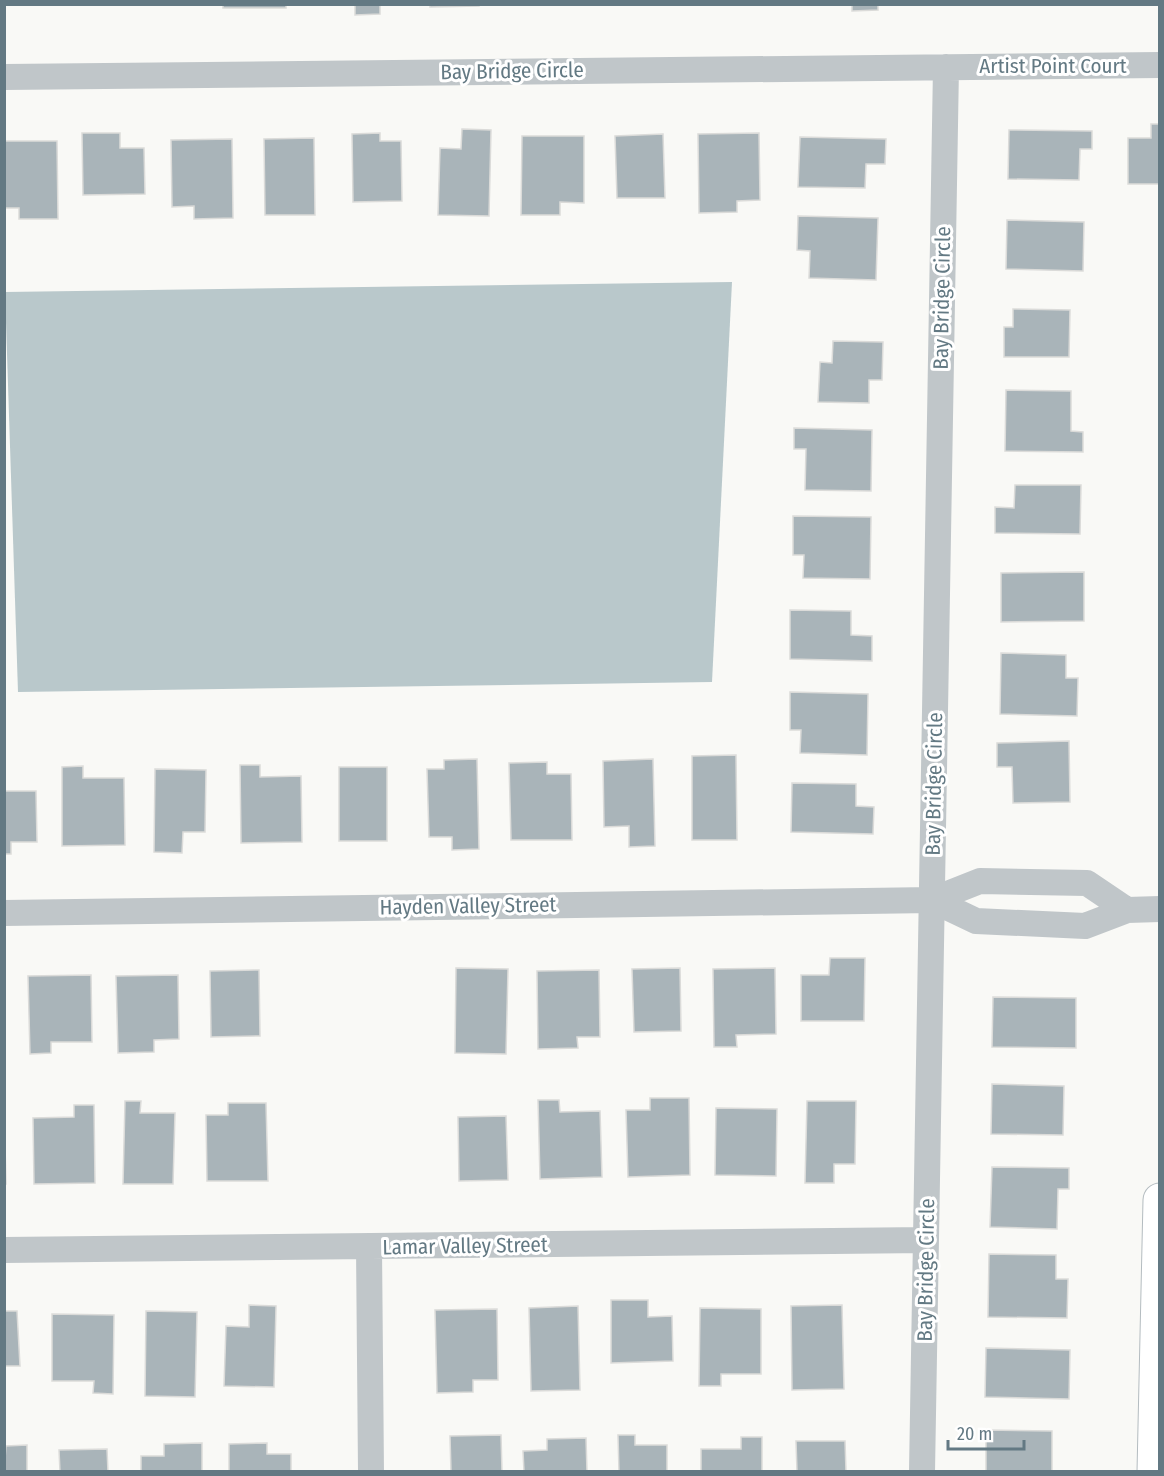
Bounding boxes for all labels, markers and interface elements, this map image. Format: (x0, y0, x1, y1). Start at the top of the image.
street label: Artist Point Court (979, 53, 1127, 79)
street label: Bay Bridge Circle (440, 57, 584, 85)
street label: Bay Bridge Circle (928, 226, 956, 370)
street label: Bay Bridge Circle (920, 712, 948, 856)
street label: Hayden Valley Street (379, 891, 557, 921)
street label: Bay Bridge Circle (912, 1198, 940, 1342)
street label: Lamar Valley Street (382, 1232, 548, 1260)
scale bar (948, 1413, 1024, 1451)
text: 20 m (957, 1423, 992, 1445)

